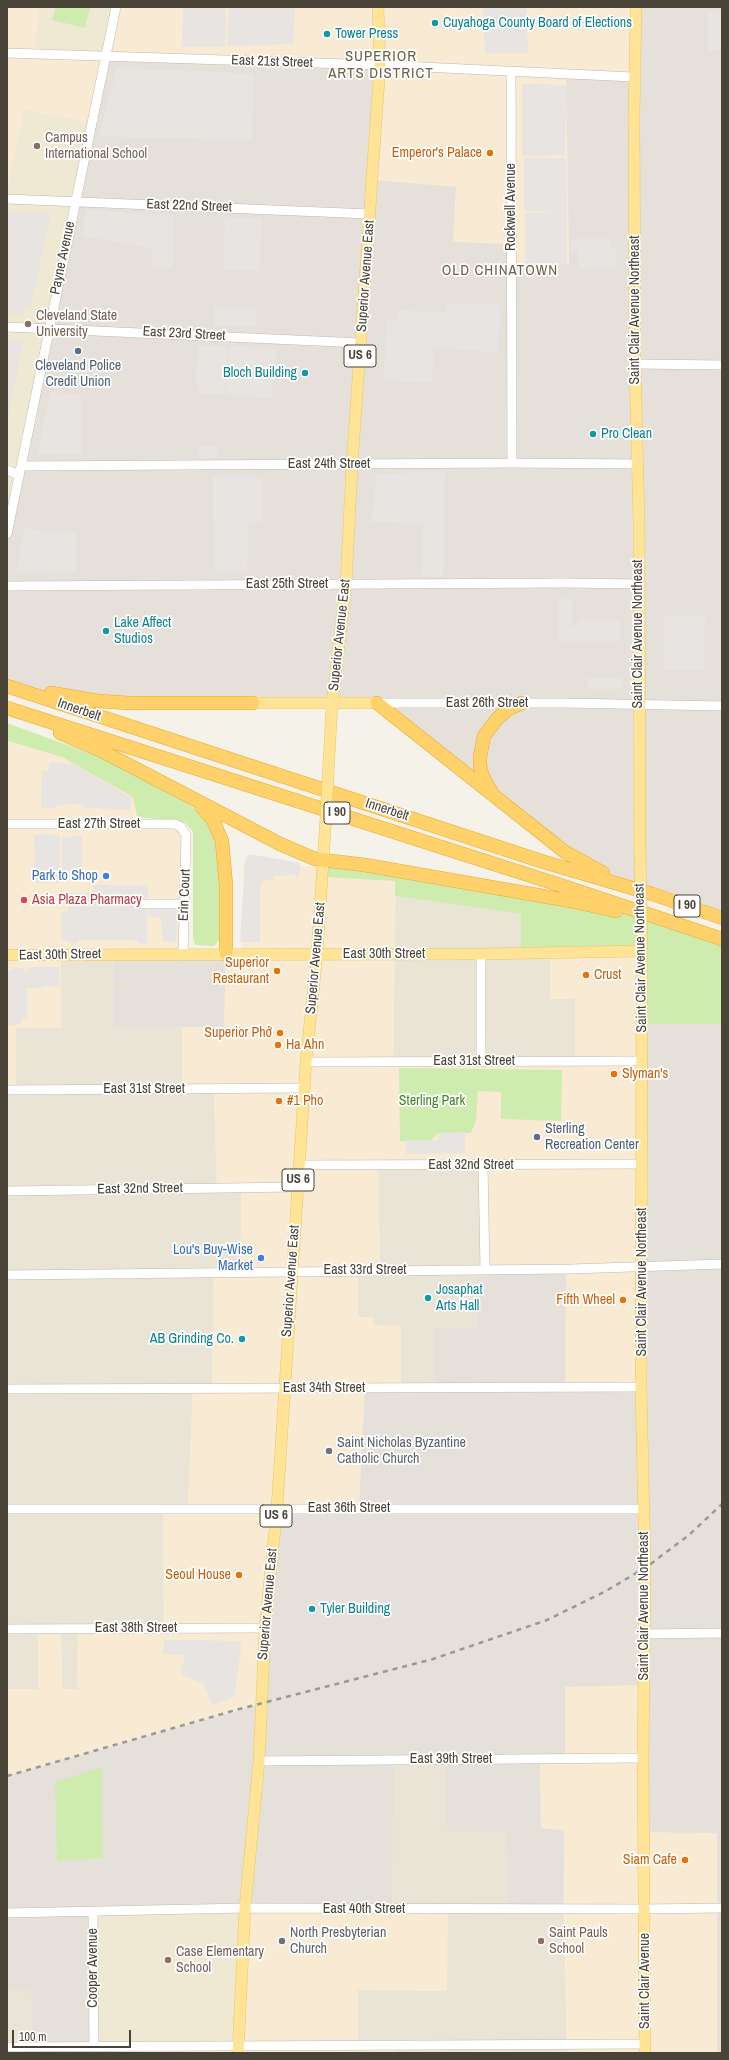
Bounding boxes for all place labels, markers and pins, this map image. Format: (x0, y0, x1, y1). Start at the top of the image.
place label: Cuyahoga County Board of Elections (443, 15, 632, 31)
marker: Cuyahoga County Board of Elections (430, 18, 440, 28)
place label: Tower Press (335, 26, 398, 42)
marker: Tower Press (322, 29, 332, 39)
place label: Campus International School (45, 130, 147, 162)
marker: Campus International School (32, 141, 42, 151)
place label: Emperor's Palace (392, 145, 482, 161)
marker: Emperor's Palace (485, 148, 495, 158)
place label: Cleveland State University (36, 308, 117, 340)
marker: Cleveland State University (23, 319, 33, 329)
marker: Cleveland Police Credit Union (73, 346, 83, 356)
place label: Cleveland Police Credit Union (35, 358, 121, 390)
place label: Bloch Building (223, 365, 297, 381)
marker: Bloch Building (300, 368, 310, 378)
place label: Pro Clean (601, 426, 652, 442)
marker: Pro Clean (588, 429, 598, 439)
place label: Lake Affect Studios (114, 615, 171, 648)
marker: Lake Affect Studios (101, 626, 111, 636)
place label: Park to Shop (32, 868, 98, 884)
marker: Park to Shop (101, 871, 111, 881)
place label: Asia Plaza Pharmacy (32, 892, 142, 908)
marker: Asia Plaza Pharmacy (19, 895, 29, 905)
place label: Superior Restaurant (213, 955, 269, 988)
marker: Superior Restaurant (272, 966, 282, 976)
place label: Crust (594, 967, 621, 983)
marker: Crust (581, 970, 591, 980)
place label: Superior Phở (204, 1025, 272, 1041)
marker: Superior Phở (275, 1028, 285, 1038)
place label: Ha Ahn (286, 1037, 324, 1053)
marker: Ha Ahn (273, 1040, 283, 1050)
place label: Slyman's (622, 1066, 668, 1082)
marker: Slyman's (609, 1069, 619, 1079)
place label: #1 Pho (287, 1093, 323, 1109)
marker: #1 Pho (274, 1096, 284, 1106)
place label: Sterling Recreation Center (545, 1121, 639, 1154)
marker: Sterling Recreation Center (532, 1132, 542, 1142)
place label: Lou's Buy-Wise Market (173, 1242, 253, 1274)
marker: Lou's Buy-Wise Market (256, 1253, 266, 1263)
place label: Josaphat Arts Hall (436, 1282, 483, 1314)
place label: Fifth Wheel (556, 1292, 615, 1308)
marker: Josaphat Arts Hall (423, 1293, 433, 1303)
marker: Fifth Wheel (618, 1295, 628, 1305)
place label: AB Grinding Co. (150, 1331, 234, 1347)
marker: AB Grinding Co. (237, 1334, 247, 1344)
place label: Saint Nicholas Byzantine Catholic Church (337, 1435, 466, 1468)
marker: Saint Nicholas Byzantine Catholic Church (324, 1446, 334, 1456)
place label: Seoul House (165, 1567, 231, 1583)
marker: Seoul House (234, 1570, 244, 1580)
place label: Tyler Building (320, 1601, 390, 1617)
marker: Tyler Building (307, 1604, 317, 1614)
place label: Siam Cafe (623, 1852, 677, 1868)
marker: Siam Cafe (680, 1855, 690, 1865)
place label: North Presbyterian Church (290, 1925, 386, 1958)
place label: Saint Pauls School (549, 1925, 608, 1958)
marker: North Presbyterian Church (277, 1936, 287, 1946)
marker: Saint Pauls School (536, 1936, 546, 1946)
place label: Case Elementary School (176, 1944, 264, 1976)
marker: Case Elementary School (163, 1955, 173, 1965)

